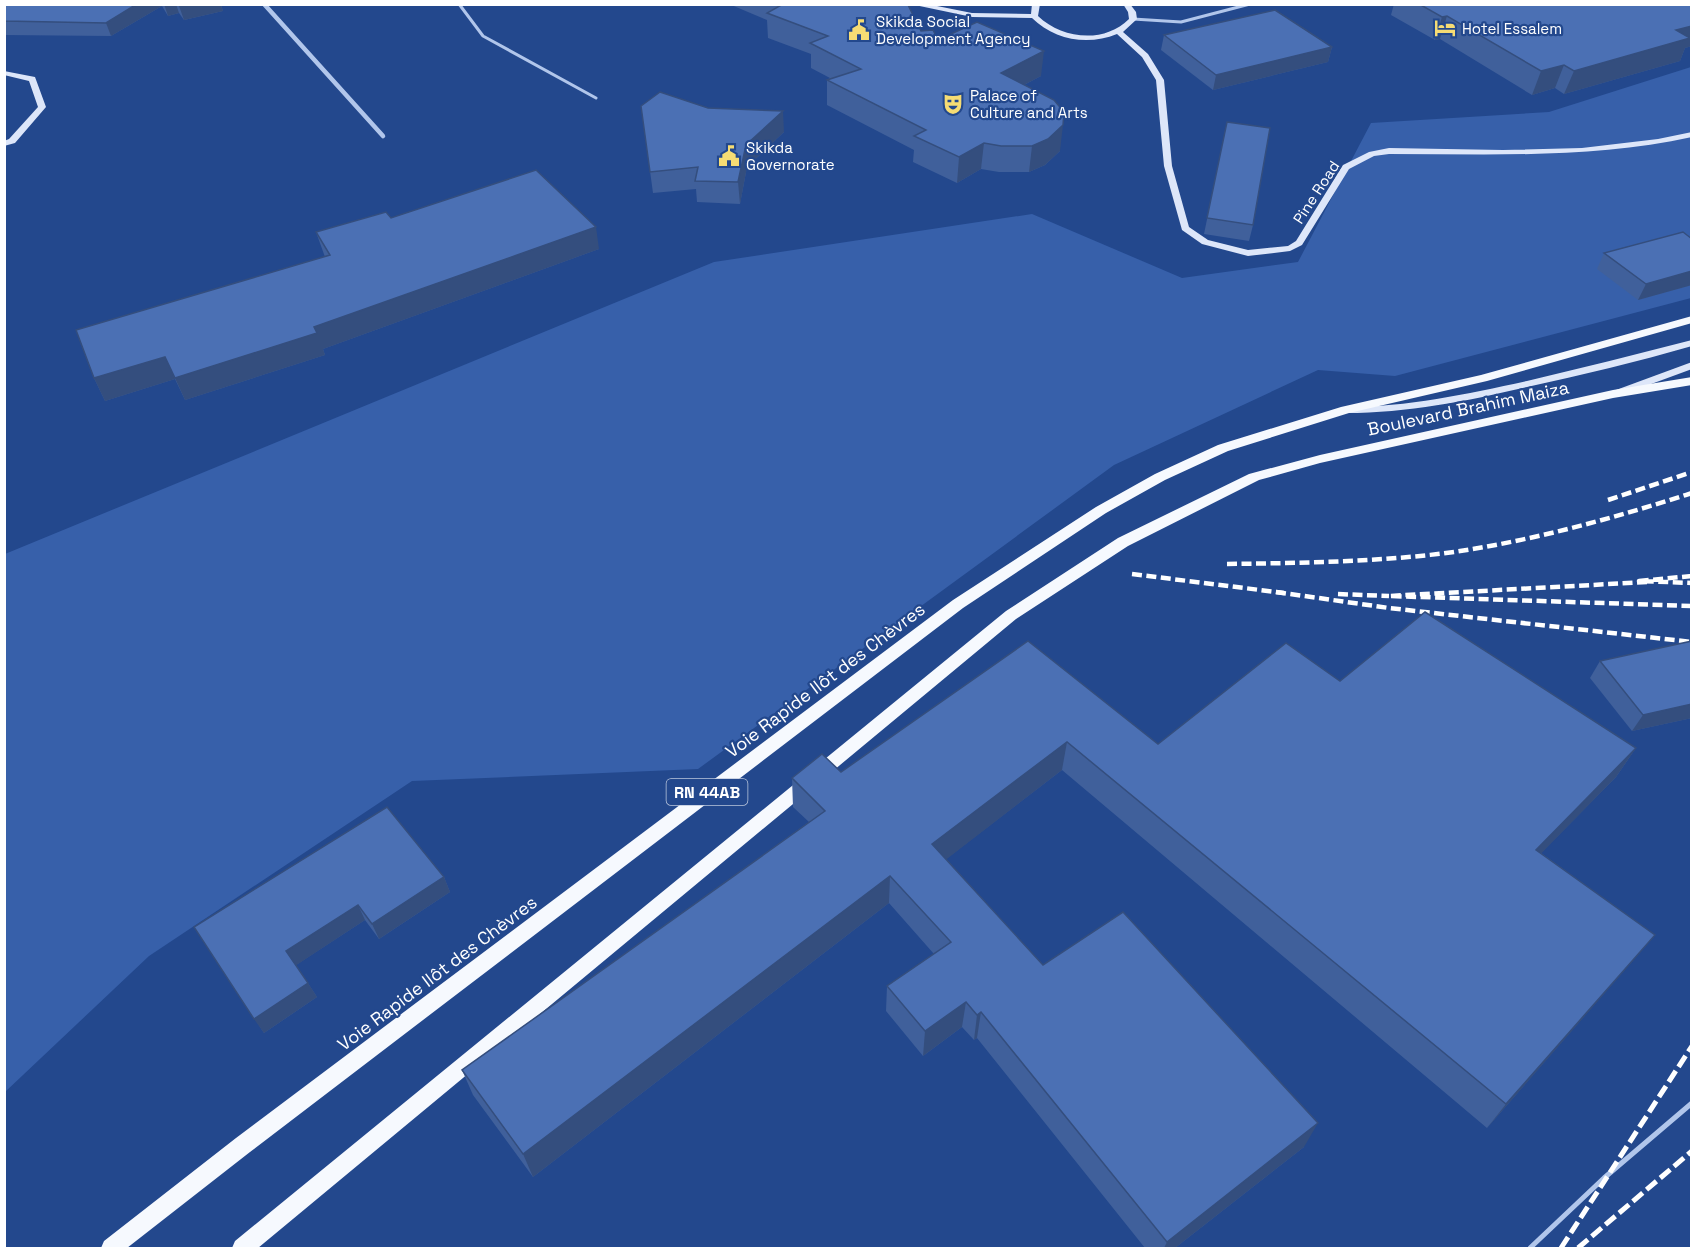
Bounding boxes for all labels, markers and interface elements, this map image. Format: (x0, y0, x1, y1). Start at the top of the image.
place label: Skikda Social Development Agency (876, 12, 1030, 48)
hotel icon: Hotel Essalem (1433, 16, 1457, 40)
public building icon: Skikda Social Development Agency (847, 18, 871, 42)
place label: Hotel Essalem (1462, 19, 1562, 38)
place label: Palace of Culture and Arts (970, 86, 1088, 122)
theatre icon: Palace of Culture and Arts (941, 92, 965, 116)
place label: Skikda Governorate (746, 138, 835, 174)
public building icon: Skikda Governorate (717, 144, 741, 168)
street label: Pine Road (1289, 157, 1343, 227)
street label: Boulevard Brahim Maiza (1365, 375, 1571, 441)
street label: Voie Rapide Ilôt des Chèvres (721, 597, 929, 763)
road number: RN 44AB (666, 779, 748, 805)
street label: Voie Rapide Ilôt des Chèvres (333, 890, 541, 1056)

